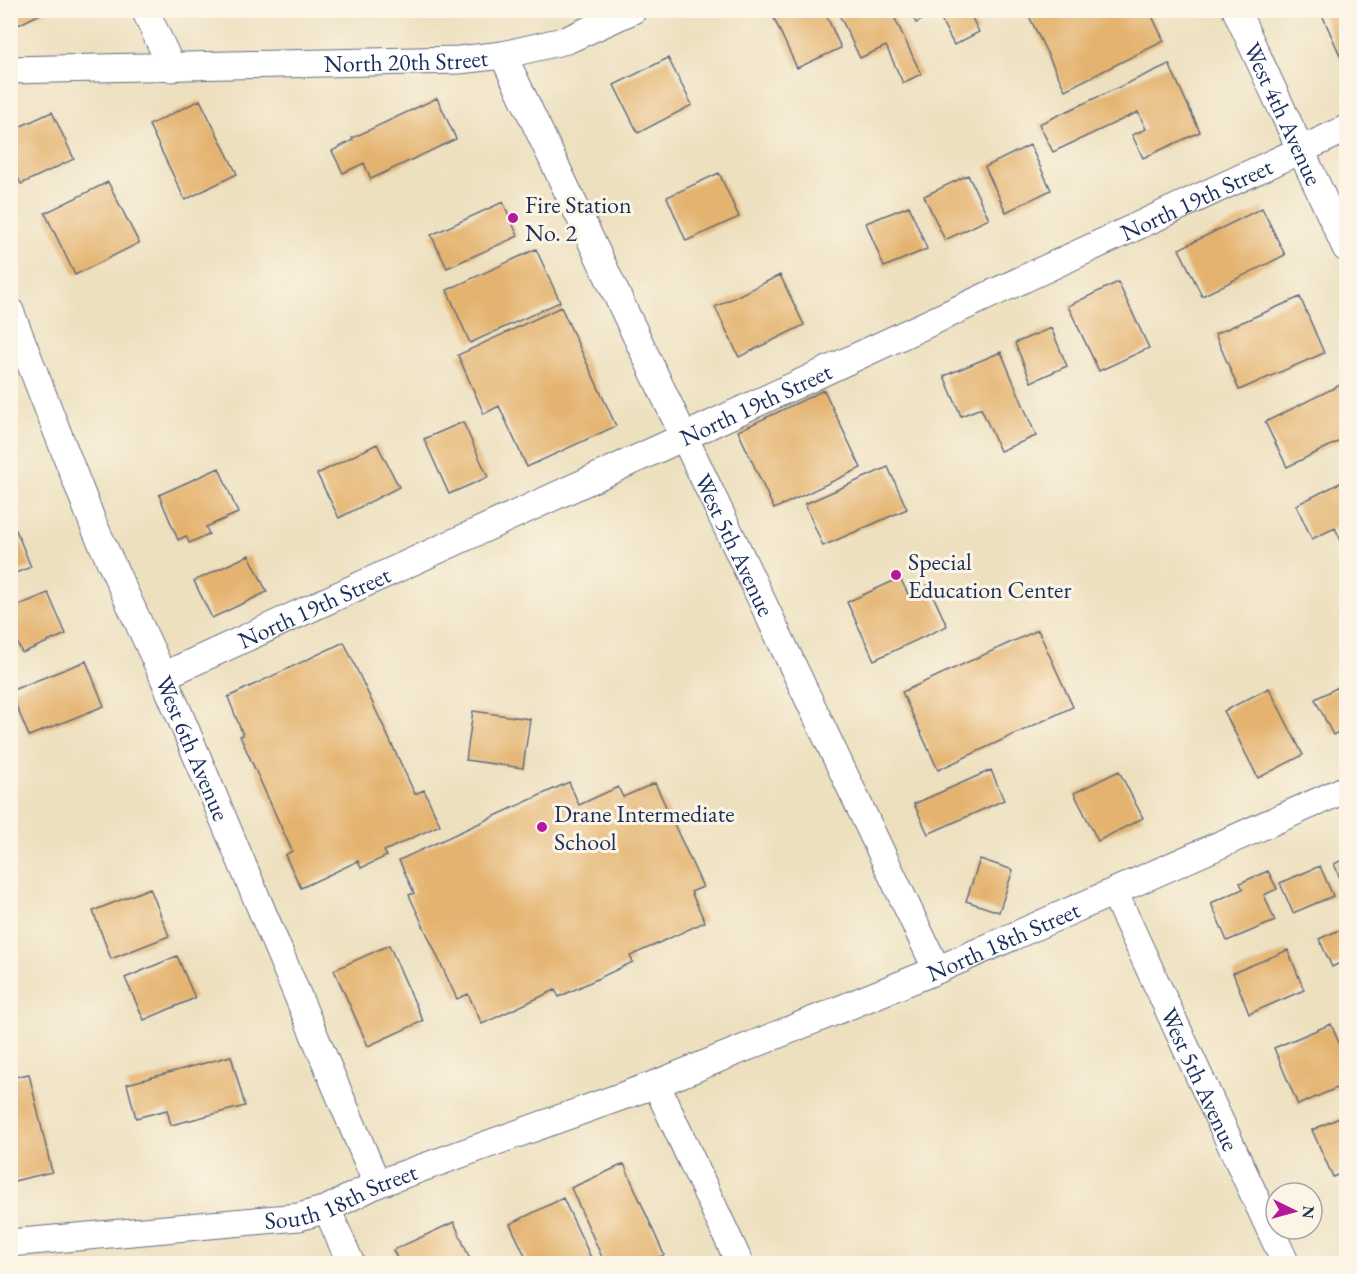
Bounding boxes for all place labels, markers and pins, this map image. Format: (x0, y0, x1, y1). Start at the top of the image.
place label: Fire Station No. 2 (525, 189, 632, 248)
marker: Fire Station No. 2 (506, 211, 520, 225)
place label: Special Education Center (908, 546, 1071, 605)
marker: Special Education Center (889, 568, 903, 582)
place label: Drane Intermediate School (554, 798, 735, 857)
marker: Drane Intermediate School (535, 820, 549, 834)

